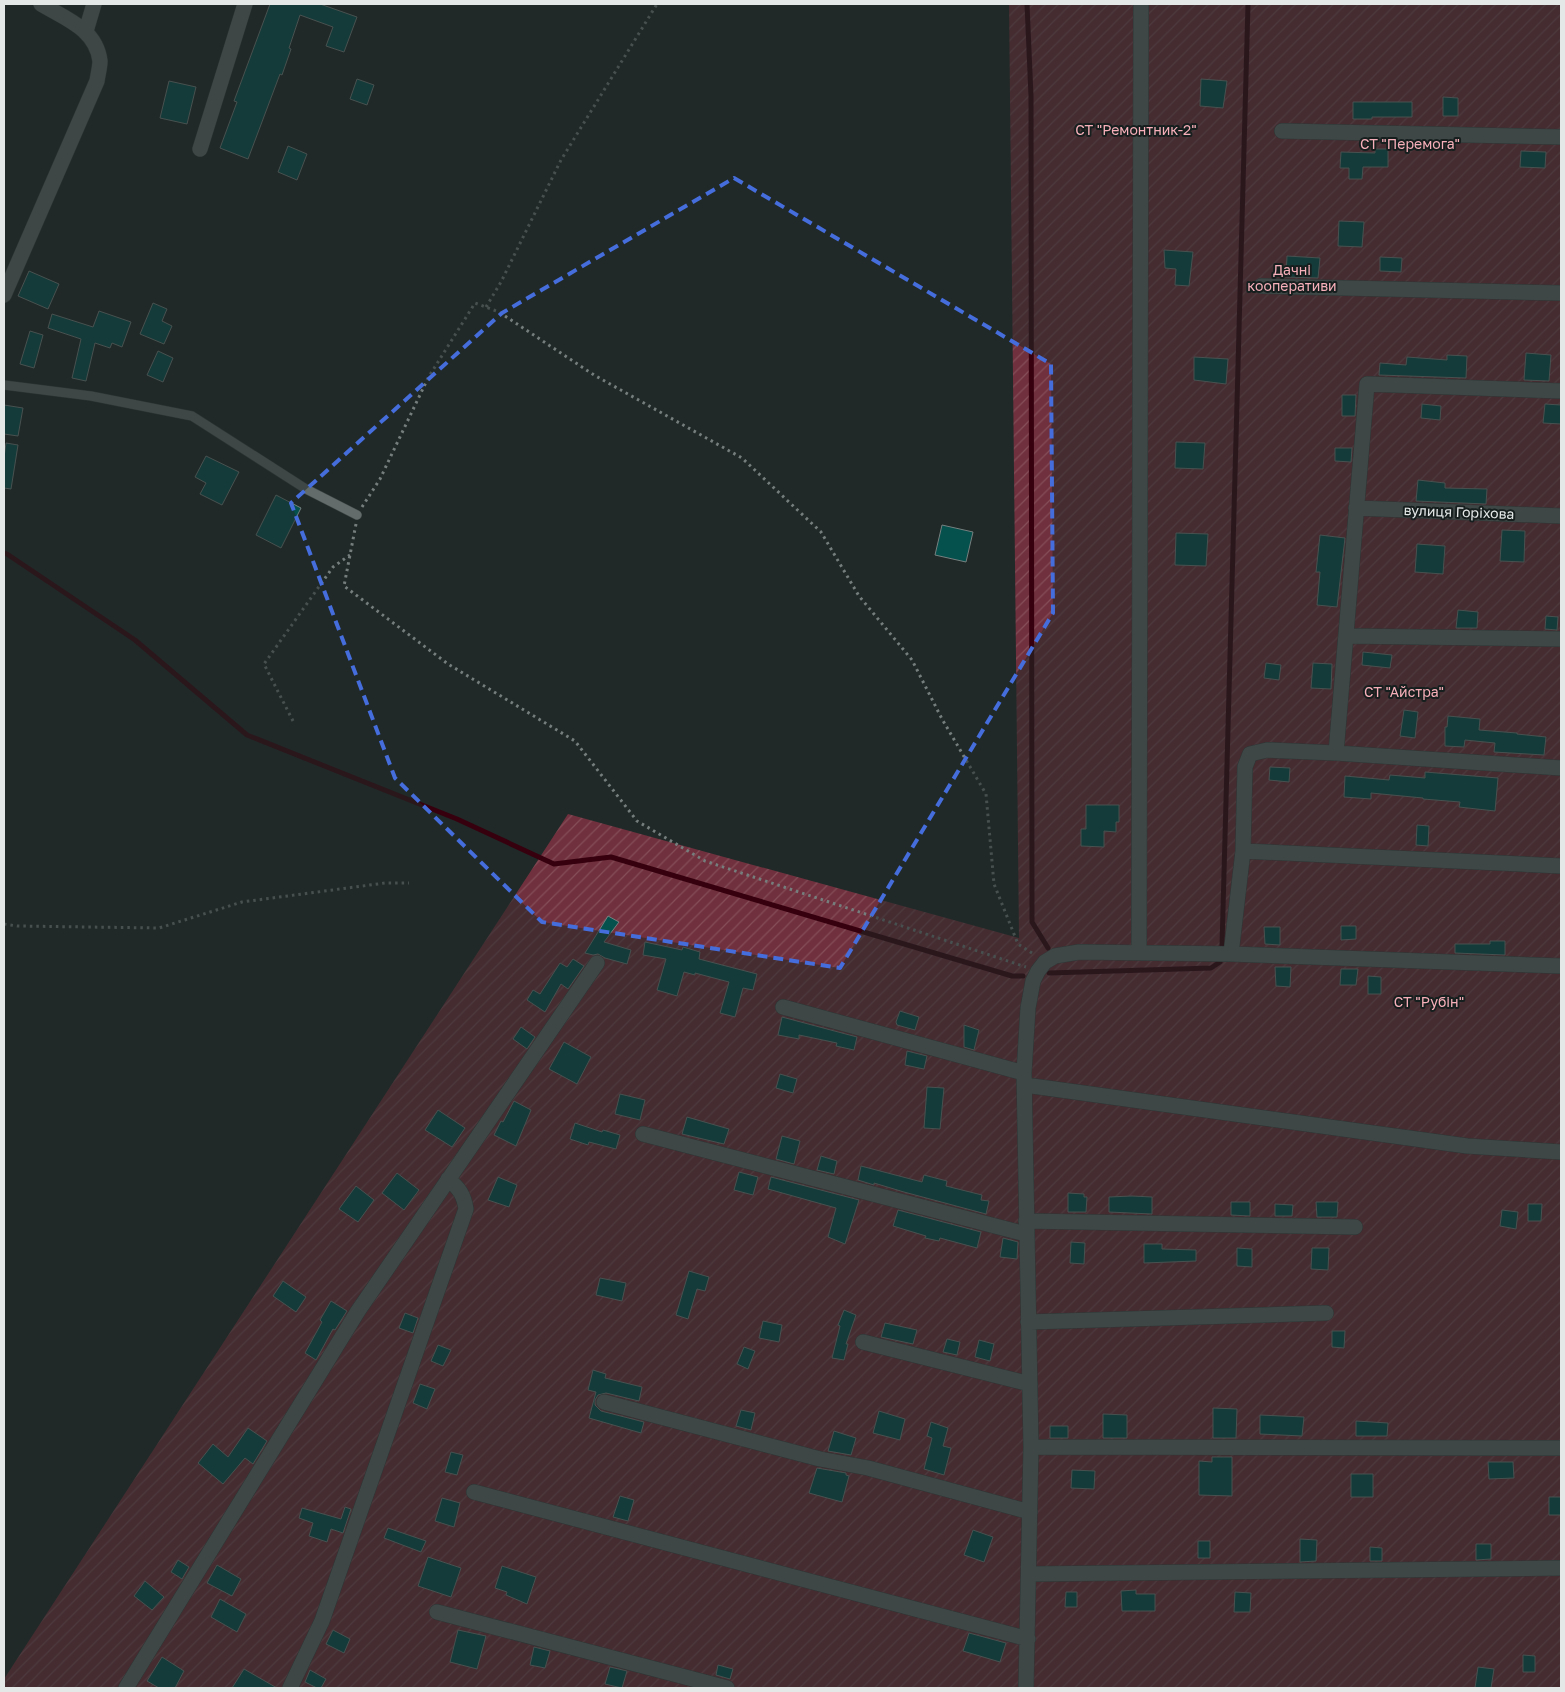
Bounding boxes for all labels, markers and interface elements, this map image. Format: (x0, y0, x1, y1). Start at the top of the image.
park label: СТ "Ремонтник-2" (1075, 121, 1197, 138)
park label: СТ "Перемога" (1360, 135, 1460, 152)
park label: Дачні кооперативи (1247, 261, 1337, 294)
street label: вулиця Горіхова (1403, 501, 1515, 522)
park label: СТ "Айстра" (1364, 683, 1444, 700)
park label: СТ "Рубін" (1394, 993, 1464, 1010)

